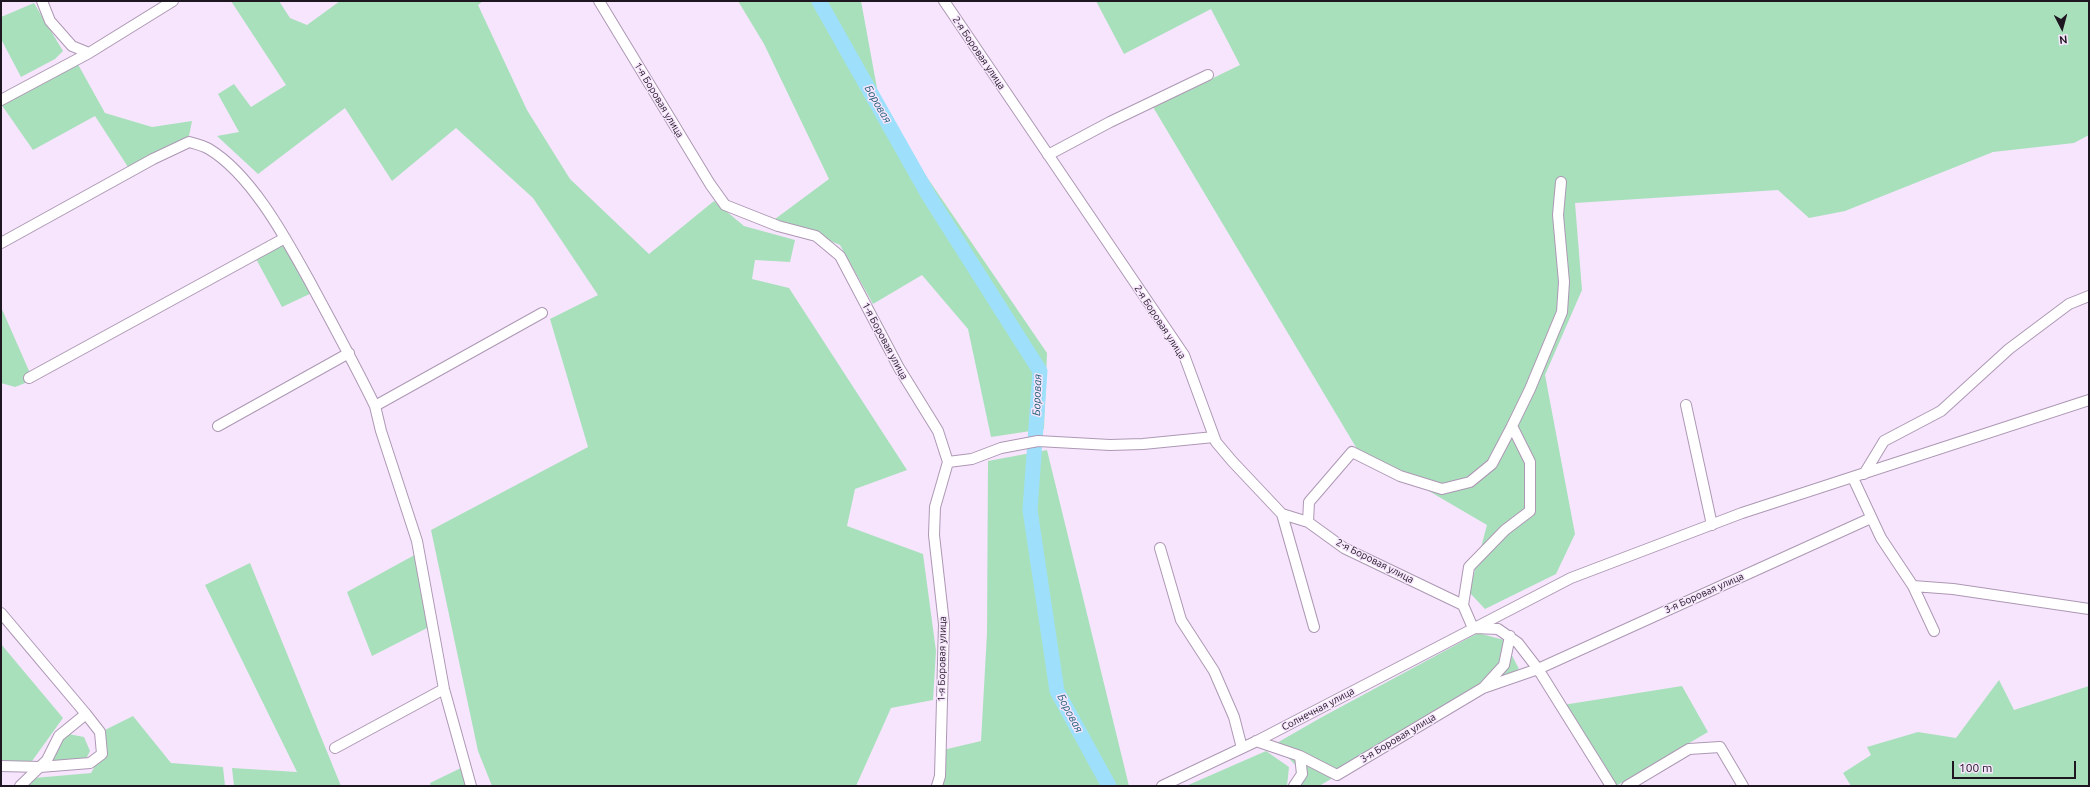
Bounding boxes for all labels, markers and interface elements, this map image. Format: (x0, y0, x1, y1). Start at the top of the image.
north arrow (2042, 8, 2082, 48)
street label: 2-я Боровая улица (950, 14, 1008, 92)
text: N (2059, 34, 2068, 46)
street label: 1-я Боровая улица (632, 60, 686, 140)
water label: Боровая (862, 83, 894, 125)
street label: 2-я Боровая улица (1132, 283, 1188, 361)
street label: 1-я Боровая улица (860, 300, 910, 382)
water label: Боровая (1030, 374, 1044, 416)
street label: 2-я Боровая улица (1334, 536, 1416, 586)
street label: 3-я Боровая улица (1662, 570, 1746, 616)
street label: 1-я Боровая улица (935, 616, 949, 702)
street label: Солнечная улица (1280, 685, 1356, 733)
water label: Боровая (1054, 691, 1086, 735)
street label: 3-я Боровая улица (1358, 711, 1438, 765)
scale bar (1954, 753, 2078, 779)
text: 100 m (1959, 761, 1992, 774)

